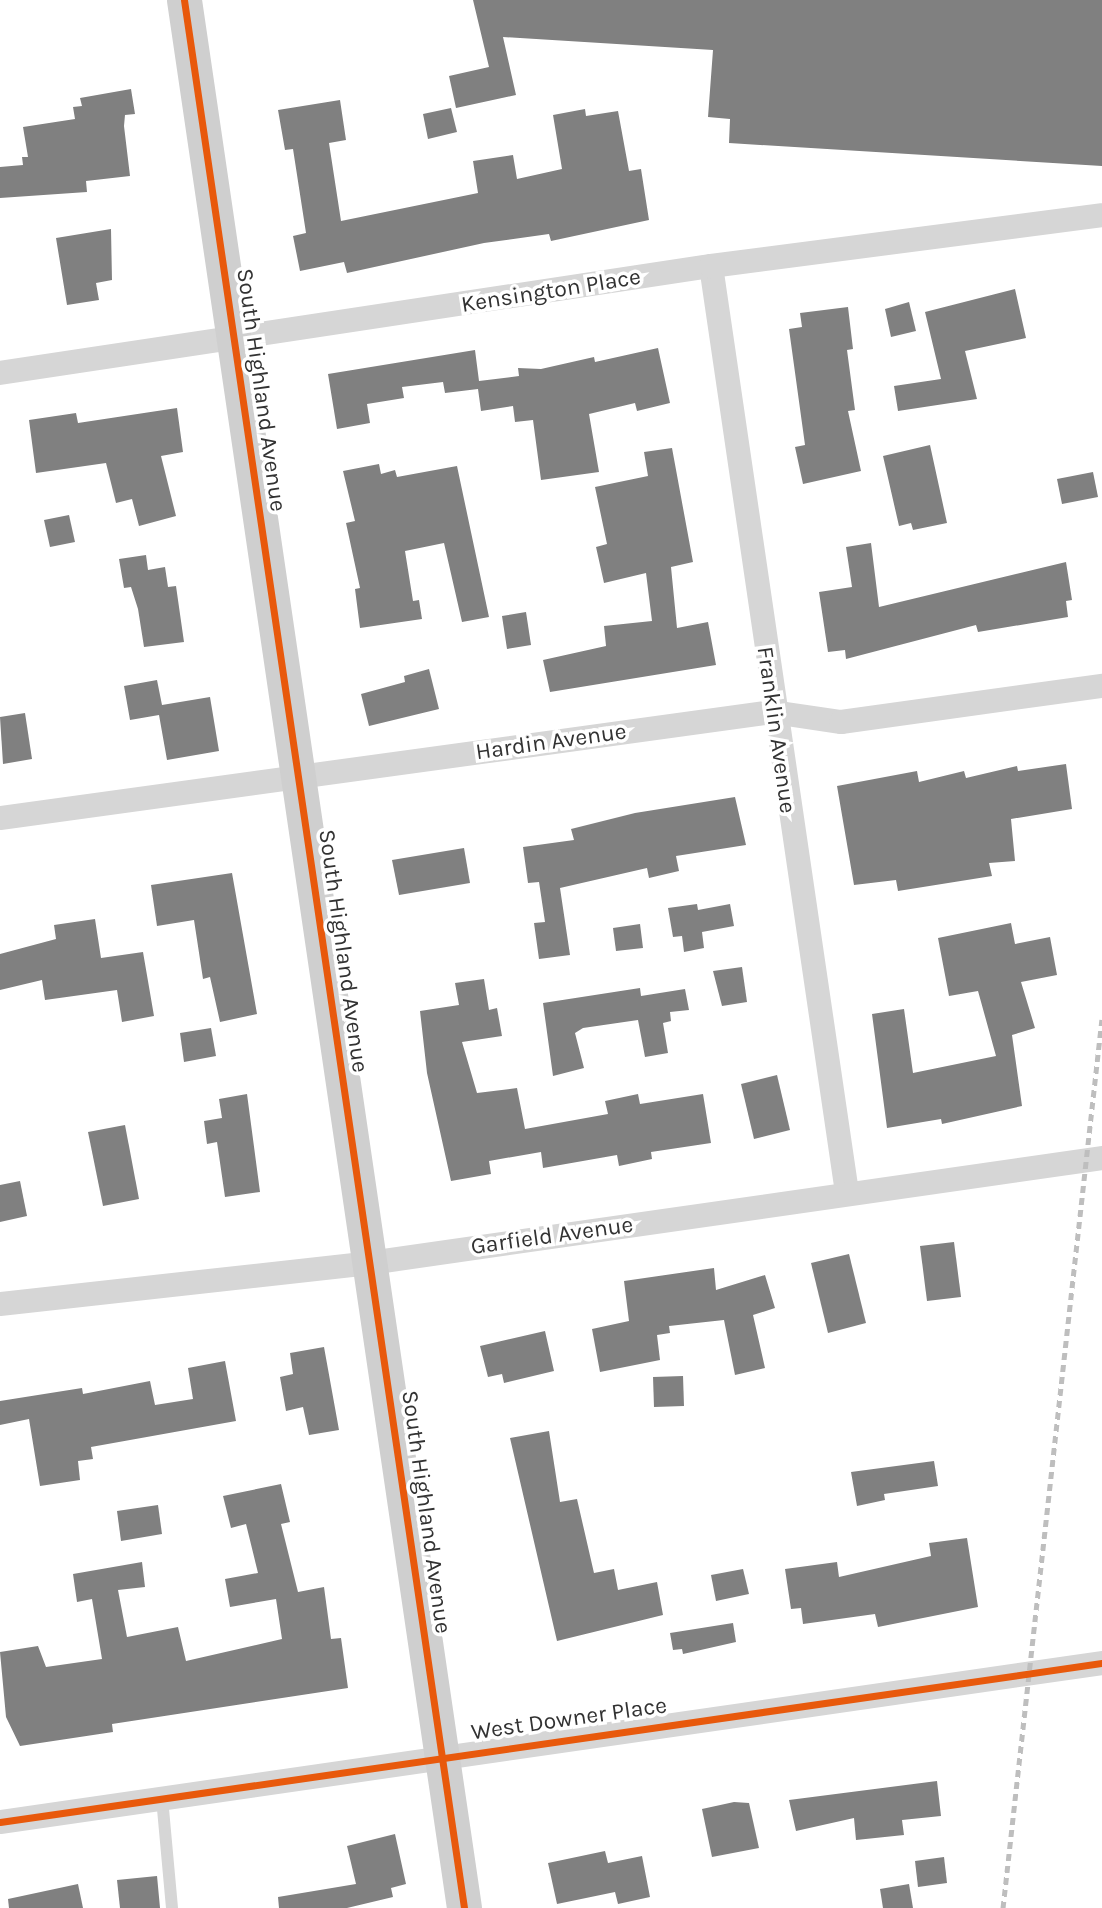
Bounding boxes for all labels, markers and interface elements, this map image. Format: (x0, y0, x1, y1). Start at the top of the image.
street label: Kensington Place (459, 263, 643, 319)
street label: South Highland Avenue (230, 267, 292, 513)
street label: Franklin Avenue (751, 645, 801, 815)
street label: Hardin Avenue (474, 718, 628, 766)
street label: South Highland Avenue (312, 828, 374, 1074)
street label: Garfield Avenue (469, 1211, 635, 1261)
street label: South Highland Avenue (395, 1389, 457, 1635)
street label: West Downer Place (469, 1692, 669, 1746)

